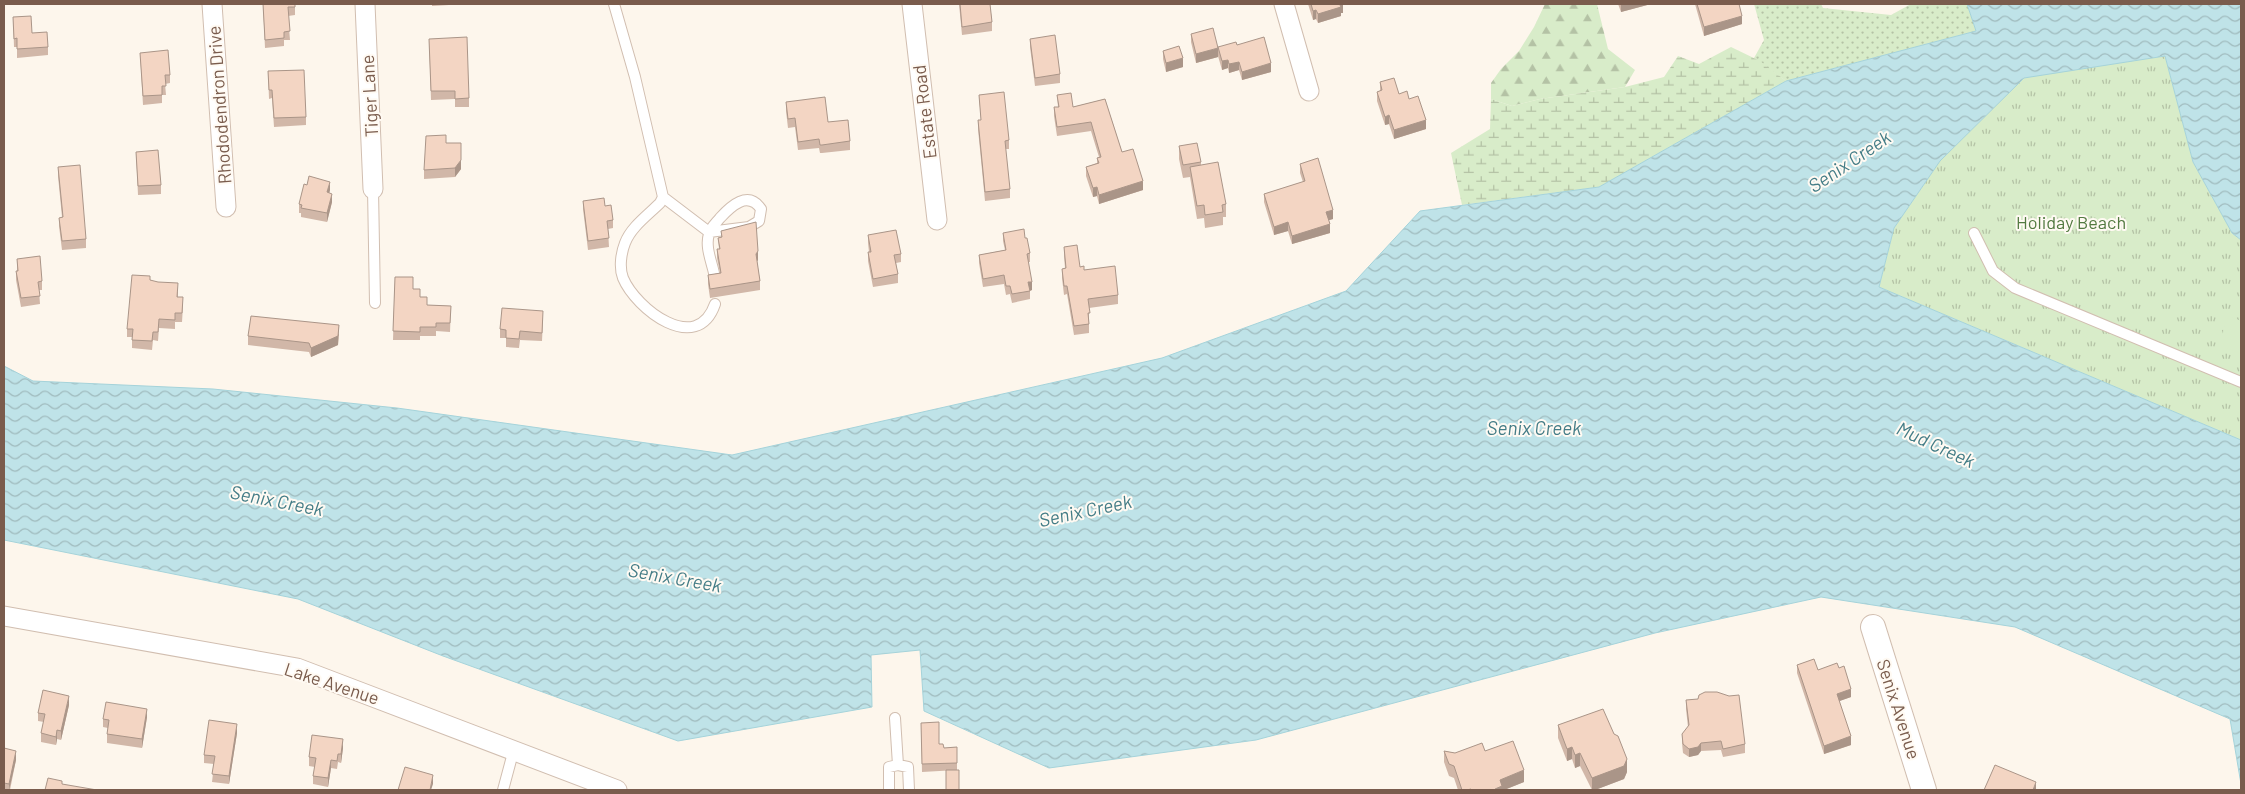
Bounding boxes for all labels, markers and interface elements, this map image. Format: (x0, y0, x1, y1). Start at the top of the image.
street label: Rhododendron Drive (202, 25, 236, 185)
street label: Tiger Lane (356, 54, 382, 138)
street label: Estate Road (907, 64, 941, 160)
water label: Senix Creek (1803, 125, 1895, 197)
park label: Holiday Beach (2016, 211, 2126, 233)
water label: Senix Creek (1487, 416, 1582, 439)
water label: Mud Creek (1893, 416, 1979, 472)
water label: Senix Creek (228, 480, 326, 520)
water label: Senix Creek (1036, 489, 1134, 531)
water label: Senix Creek (627, 557, 724, 597)
street label: Senix Avenue (1873, 656, 1925, 762)
street label: Lake Avenue (282, 657, 382, 709)

